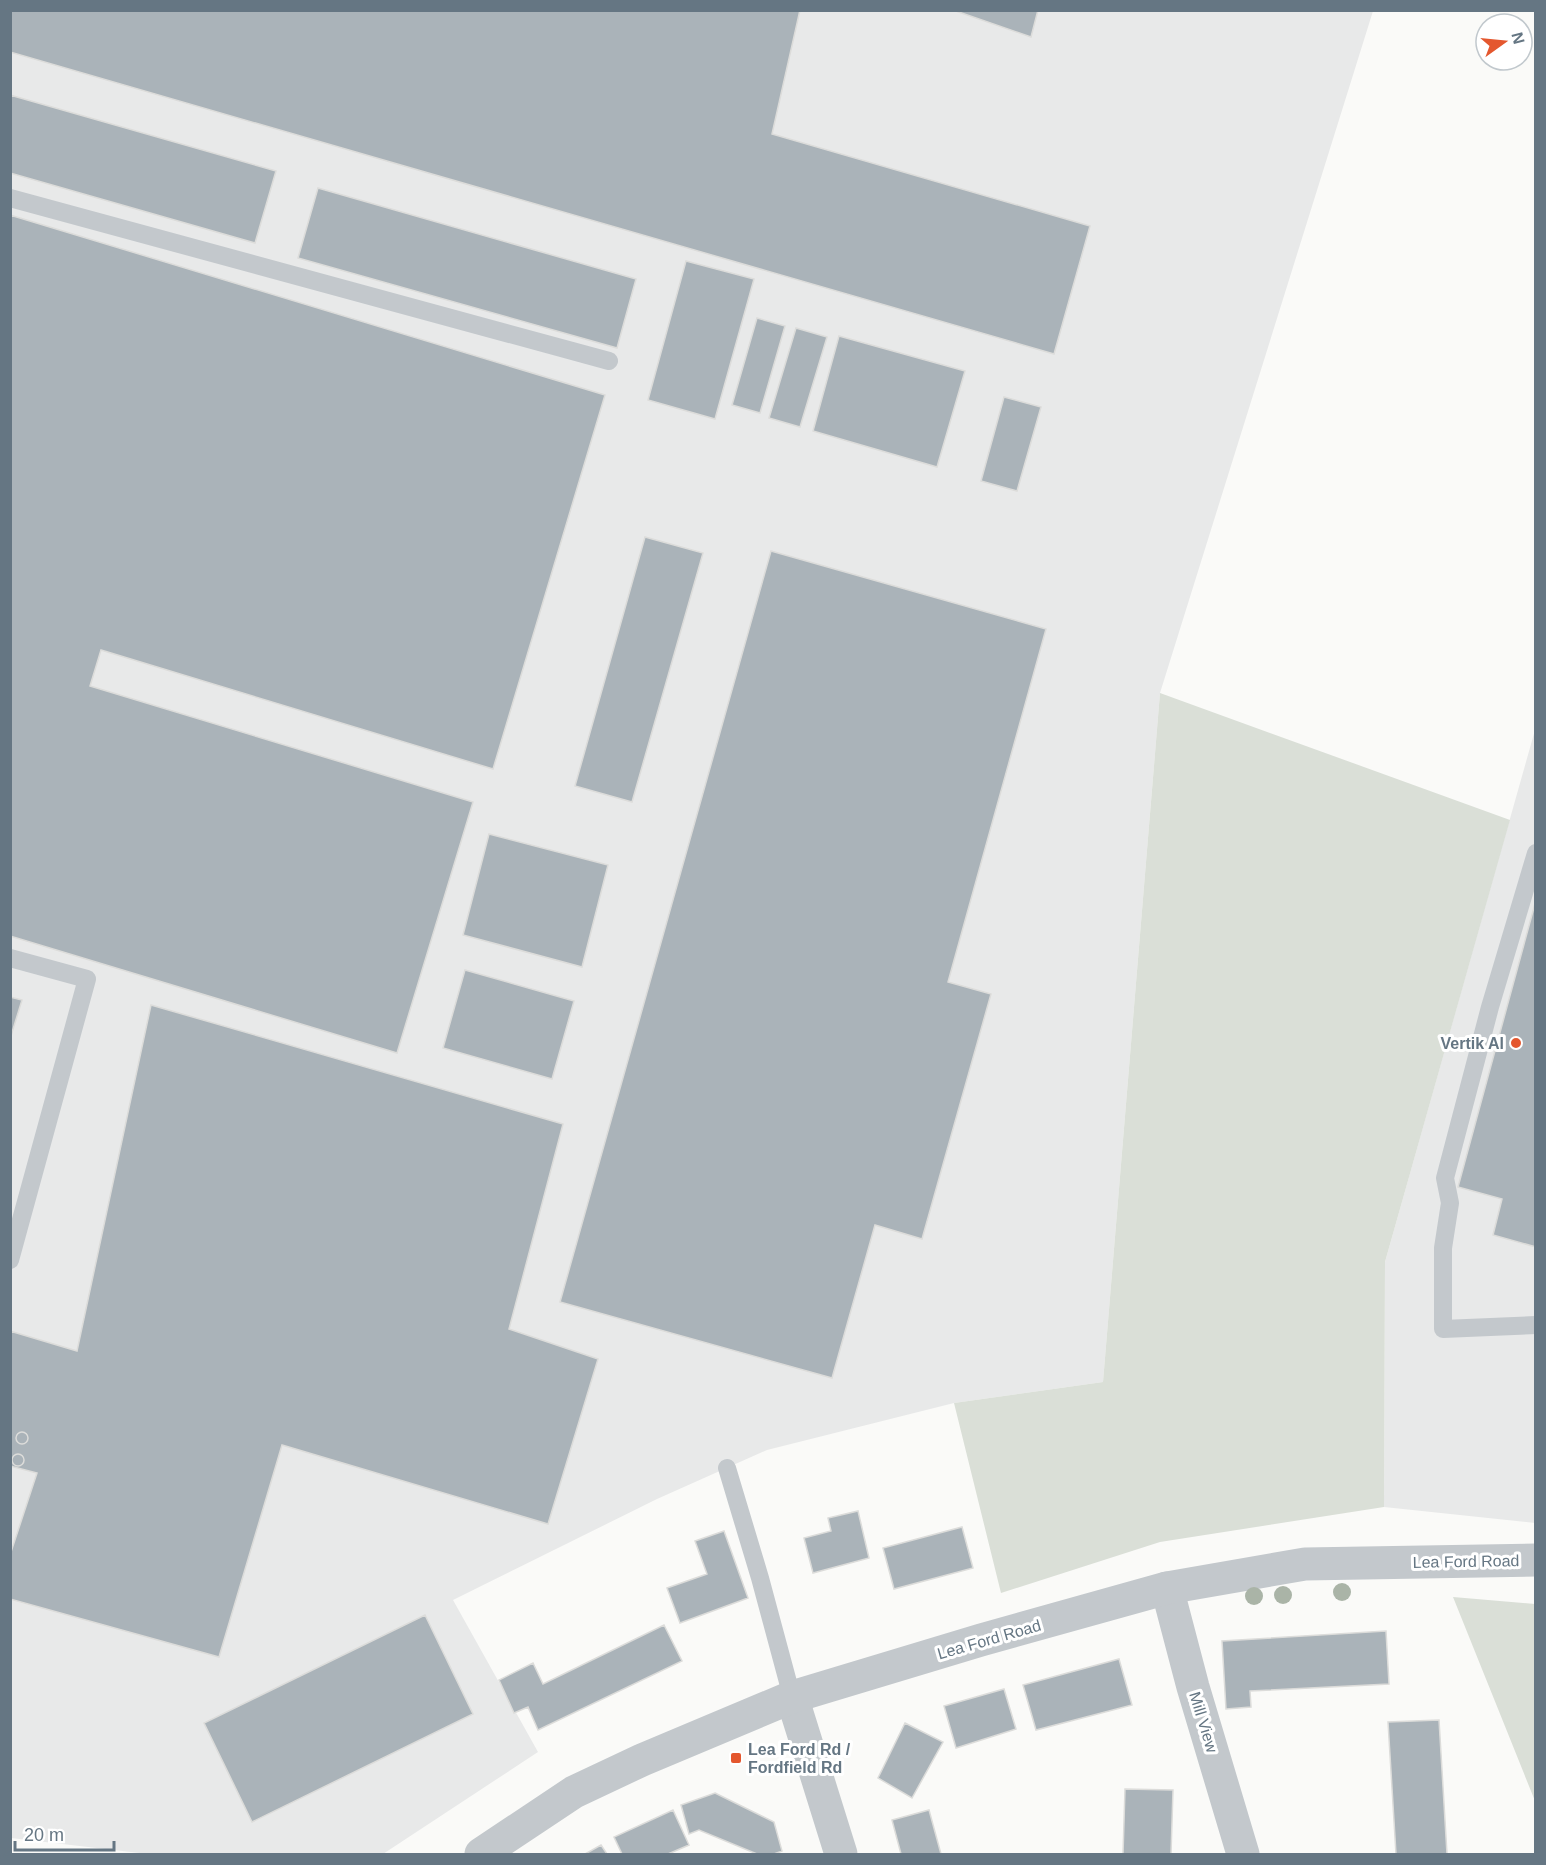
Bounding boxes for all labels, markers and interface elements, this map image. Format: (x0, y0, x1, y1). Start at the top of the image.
north arrow (1474, 12, 1534, 72)
text: N (1508, 30, 1528, 46)
place label: Vertik Al (1441, 1035, 1504, 1052)
marker: Vertik Al (1509, 1036, 1523, 1050)
street label: Lea Ford Road (1413, 1552, 1520, 1571)
street label: Lea Ford Road (935, 1617, 1043, 1662)
street label: Mill View (1186, 1690, 1221, 1755)
place label: Lea Ford Rd / Fordfield Rd (748, 1741, 851, 1776)
marker: Lea Ford Rd / Fordfield Rd (729, 1751, 743, 1765)
scale bar (15, 1814, 114, 1852)
text: 20 m (24, 1825, 64, 1845)

